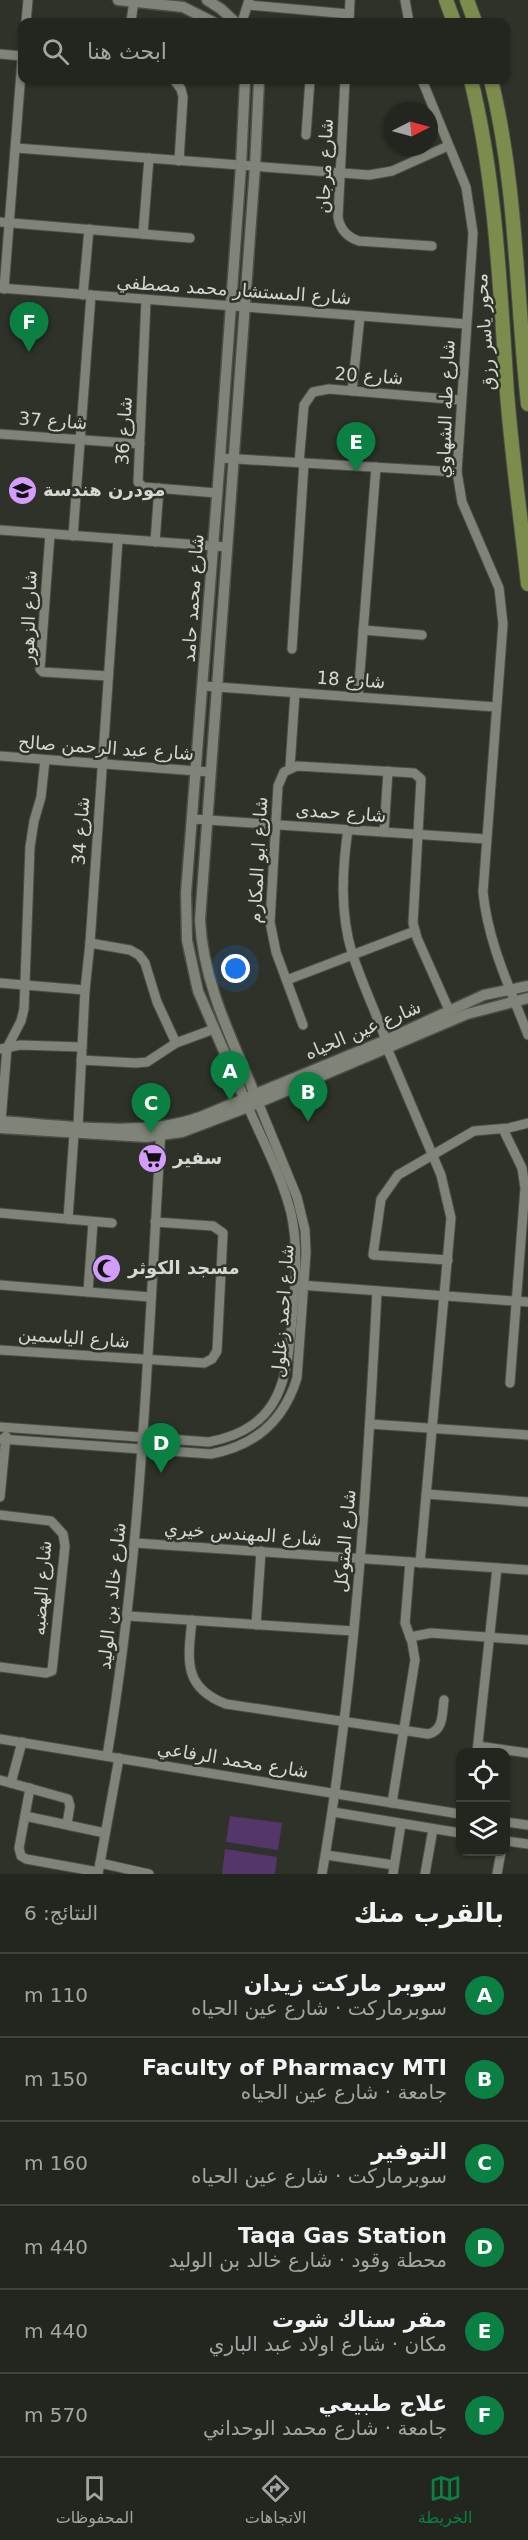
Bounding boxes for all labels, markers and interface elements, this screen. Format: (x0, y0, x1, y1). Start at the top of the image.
search box (18, 18, 510, 84)
icon: search (39, 35, 72, 68)
text: ابحث هنا (87, 39, 167, 64)
north arrow (384, 102, 438, 156)
street label: شارع مرجان (312, 118, 338, 214)
street label: شارع المستشار محمد مصطفي (116, 271, 352, 309)
street label: محور ياسر رزق (470, 273, 500, 391)
pin: F (9, 302, 48, 352)
street label: شارع طه الشهاوي (433, 339, 459, 479)
street label: شارع 20 (334, 363, 404, 389)
street label: شارع 36 (111, 396, 137, 466)
street label: شارع 37 (18, 408, 88, 434)
pin: E (336, 422, 376, 472)
school or university icon: مودرن هندسة (6, 474, 38, 506)
place label: مودرن هندسة (43, 479, 166, 501)
street label: شارع محمد حامد (178, 533, 208, 663)
street label: شارع الزهور (16, 570, 42, 665)
street label: شارع 18 (316, 667, 386, 693)
street label: شارع عبد الرحمن صالح (17, 731, 195, 765)
street label: شارع 34 (68, 796, 94, 866)
street label: شارع ابو المكارم (244, 796, 272, 924)
street label: شارع حمدى (295, 799, 387, 827)
your location (221, 954, 250, 983)
street label: شارع عين الحياه (302, 996, 424, 1064)
pin: A (210, 1052, 250, 1101)
pin: B (288, 1072, 328, 1122)
pin: C (132, 1084, 170, 1133)
supermarket icon: سفير (136, 1142, 168, 1174)
place label: سفير (172, 1147, 222, 1169)
street label: شارع احمد زغلول (267, 1243, 299, 1379)
mosque icon: مسجد الكوثر (91, 1252, 123, 1284)
place label: مسجد الكوثر (127, 1257, 240, 1279)
street label: شارع الياسمين (17, 1323, 131, 1353)
pin: D (142, 1424, 180, 1473)
street label: شارع المتوكل (330, 1488, 360, 1594)
street label: شارع المهندس خيري (163, 1518, 323, 1550)
street label: شارع خالد بن الوليد (93, 1521, 131, 1671)
street label: شارع الهضبه (28, 1540, 56, 1636)
street label: شارع محمد الرفاعي (156, 1737, 310, 1783)
map controls (456, 1748, 510, 1856)
button: locate (456, 1748, 510, 1802)
button: layers (456, 1802, 510, 1856)
text: بالقرب منك (354, 1898, 504, 1928)
text: النتائج: 6 (24, 1901, 98, 1925)
text: سوبر ماركت زيدان (244, 1971, 447, 1996)
text: 110 m (24, 1983, 88, 2007)
text: A (477, 1983, 492, 2007)
text: سوبرماركت · شارع عين الحياه (191, 1996, 447, 2020)
text: Faculty of Pharmacy MTI (142, 2055, 447, 2080)
text: 150 m (24, 2067, 88, 2091)
text: B (477, 2067, 492, 2091)
text: جامعة · شارع عين الحياه (241, 2080, 447, 2104)
text: التوفير (371, 2139, 447, 2164)
text: 160 m (24, 2151, 88, 2175)
text: C (477, 2151, 492, 2175)
text: سوبرماركت · شارع عين الحياه (191, 2164, 447, 2188)
text: Taqa Gas Station (238, 2223, 447, 2248)
text: 440 m (24, 2235, 88, 2259)
text: D (476, 2235, 493, 2259)
text: محطة وقود · شارع خالد بن الوليد (168, 2248, 447, 2272)
text: مقر سناك شوت (272, 2307, 447, 2332)
text: 440 m (24, 2319, 88, 2343)
text: E (478, 2319, 491, 2343)
text: مكان · شارع اولاد عبد الباري (209, 2332, 447, 2356)
text: علاج طبيعي (318, 2391, 447, 2416)
text: 570 m (24, 2403, 88, 2427)
text: F (478, 2403, 491, 2427)
text: جامعة · شارع محمد الوحداني (203, 2416, 447, 2440)
tab: المحفوظات (56, 2472, 134, 2527)
tab: الاتجاهات (245, 2472, 306, 2527)
tab: الخريطة (418, 2472, 472, 2527)

